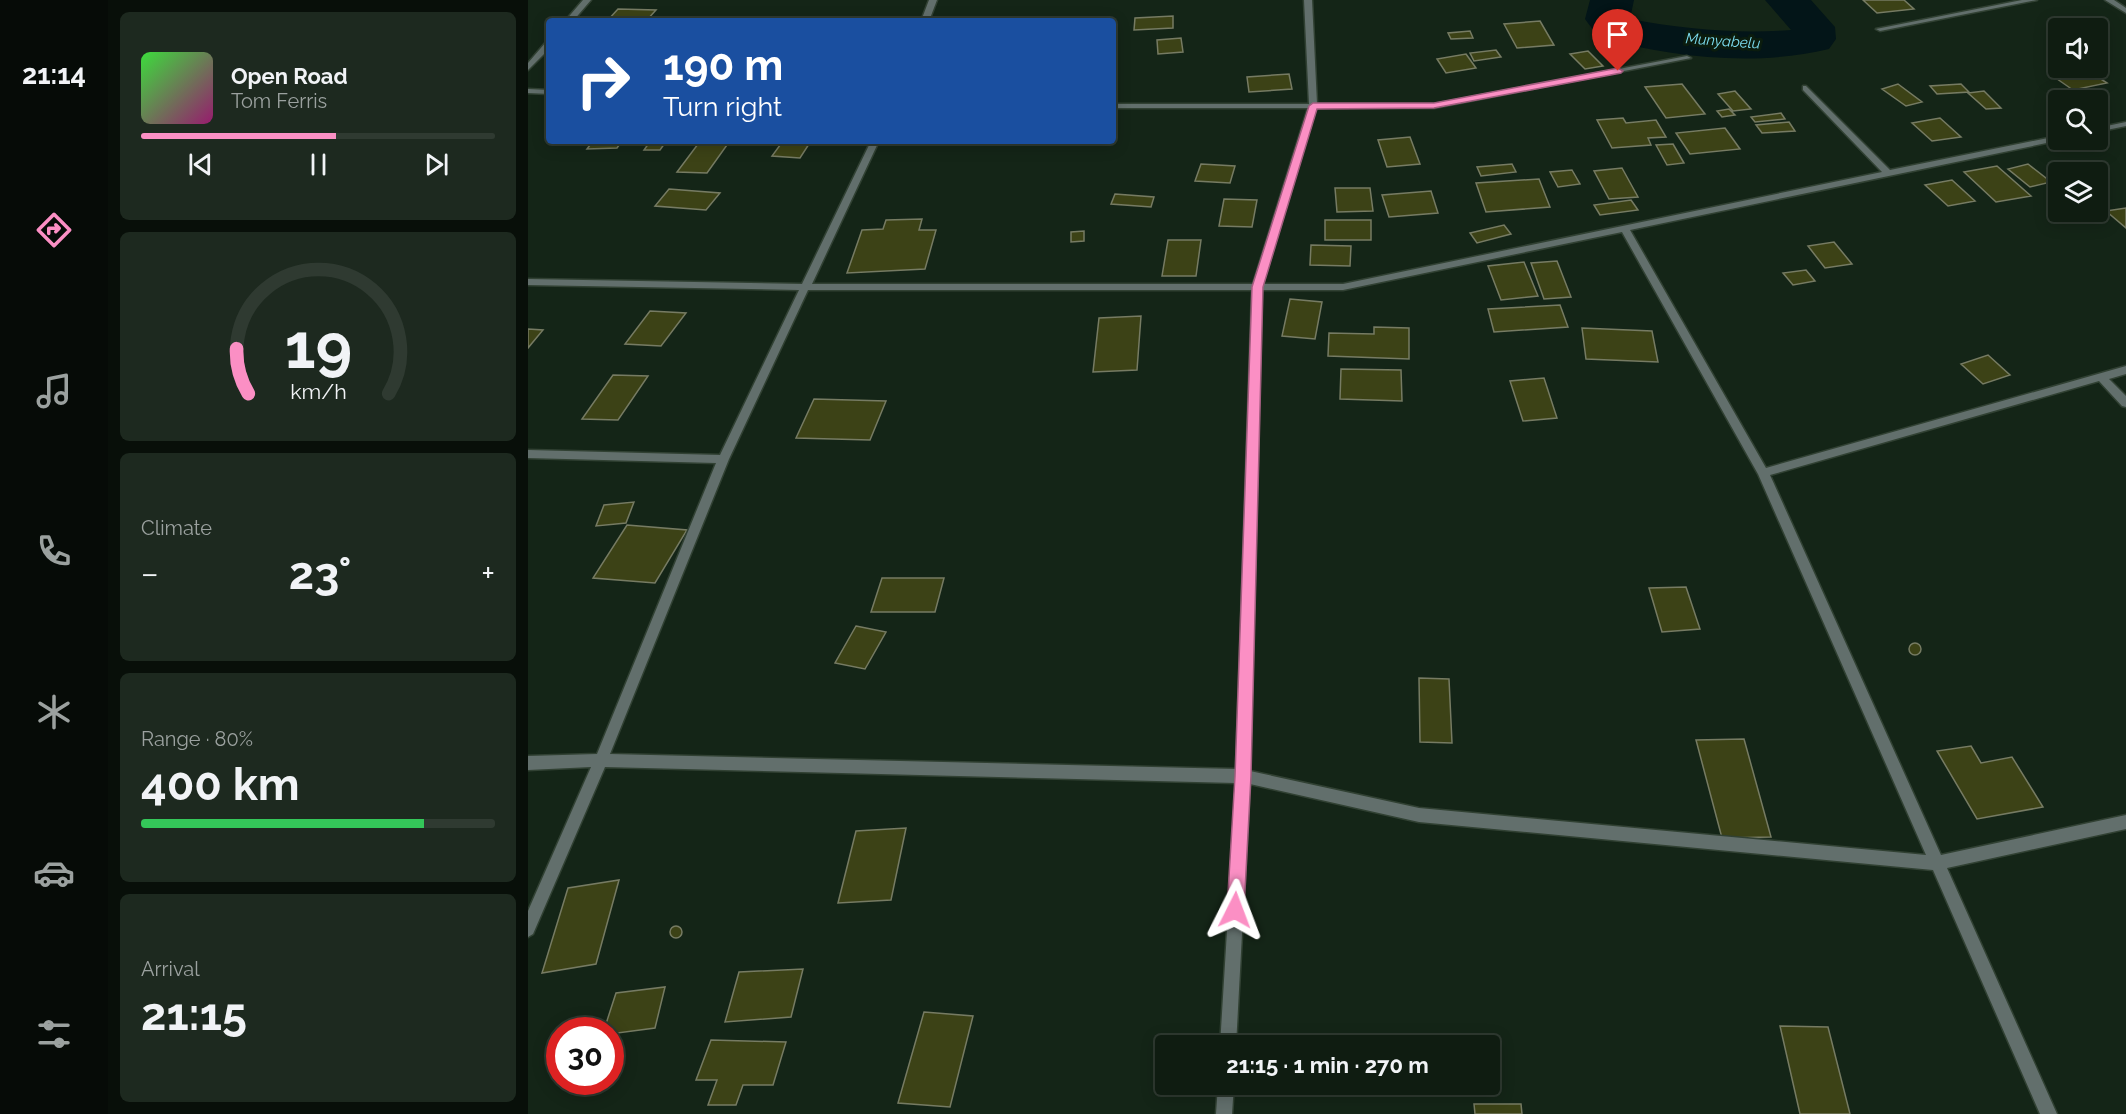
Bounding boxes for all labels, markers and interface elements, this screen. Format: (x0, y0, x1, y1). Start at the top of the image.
pin (1592, 9, 1643, 71)
icon: arrive (1601, 18, 1634, 51)
map controls (2048, 18, 2108, 222)
button: sound (2048, 18, 2108, 78)
water label: Munyabelu (1685, 29, 1761, 53)
text: 190 m (663, 41, 783, 90)
icon: right (564, 42, 642, 120)
text: 21:14 (22, 59, 86, 90)
text: Open Road (231, 63, 348, 89)
text: Tom Ferris (231, 89, 327, 113)
button: search (2048, 90, 2108, 150)
text: Turn right (663, 91, 782, 122)
icon: previous (184, 148, 217, 181)
icon: pause (302, 148, 335, 181)
icon: next (420, 148, 453, 181)
button: layers (2048, 162, 2108, 222)
icon: directions (33, 209, 75, 251)
text: 19 (284, 309, 352, 383)
icon: music (33, 370, 75, 412)
text: km/h (290, 379, 346, 404)
text: Climate (141, 516, 212, 540)
icon: phone (33, 530, 75, 572)
text: 23° (289, 547, 351, 600)
text: − (141, 554, 159, 593)
text: + (481, 554, 495, 593)
icon: climate (33, 691, 75, 733)
text: Range · 80% (141, 727, 253, 751)
text: 400 km (141, 758, 300, 811)
icon: car (33, 852, 75, 894)
position arrow (1203, 878, 1267, 942)
text: Arrival (141, 957, 200, 981)
text: 21:15 (141, 988, 247, 1041)
icon: filters (33, 1013, 75, 1055)
speed limit sign: 30 (546, 1017, 624, 1095)
text: 21:15 · 1 min · 270 m (1226, 1052, 1429, 1078)

